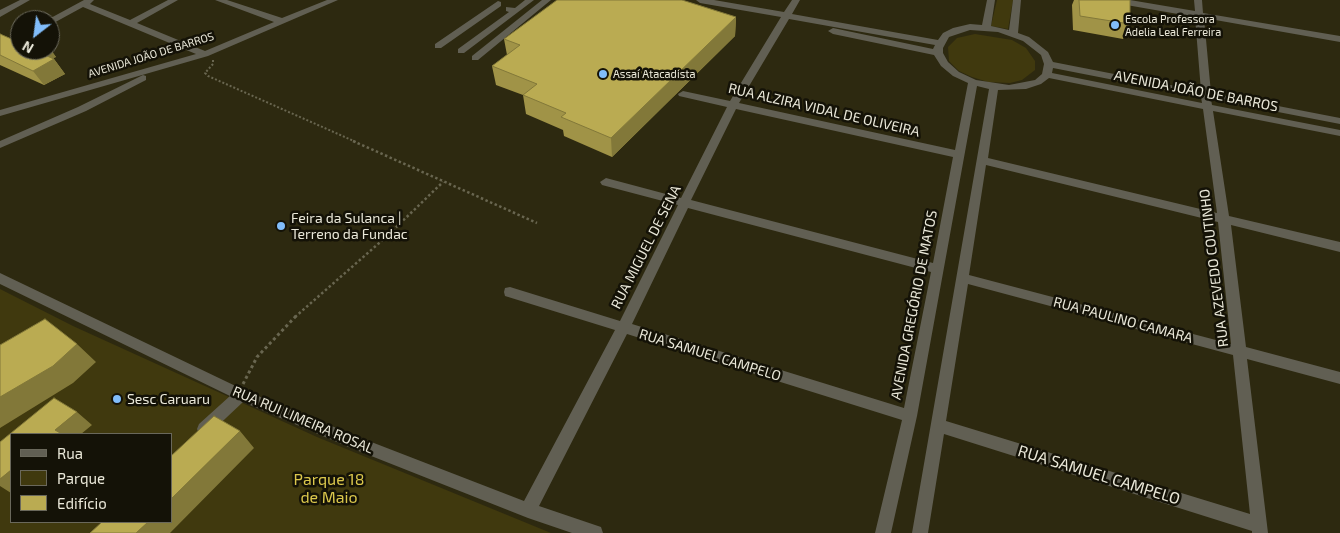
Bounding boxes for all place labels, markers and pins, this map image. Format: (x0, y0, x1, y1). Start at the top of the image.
place label: Escola Professora Adelia Leal Ferreira (1125, 12, 1221, 38)
marker: Escola Professora Adelia Leal Ferreira (1109, 19, 1121, 31)
place label: Assaí Atacadista (613, 67, 695, 81)
marker: Assaí Atacadista (597, 68, 609, 80)
place label: Feira da Sulanca | Terreno da Fundac (291, 210, 408, 242)
marker: Feira da Sulanca | Terreno da Fundac (275, 220, 287, 232)
place label: Sesc Caruaru (127, 391, 210, 407)
marker: Sesc Caruaru (111, 393, 123, 405)

